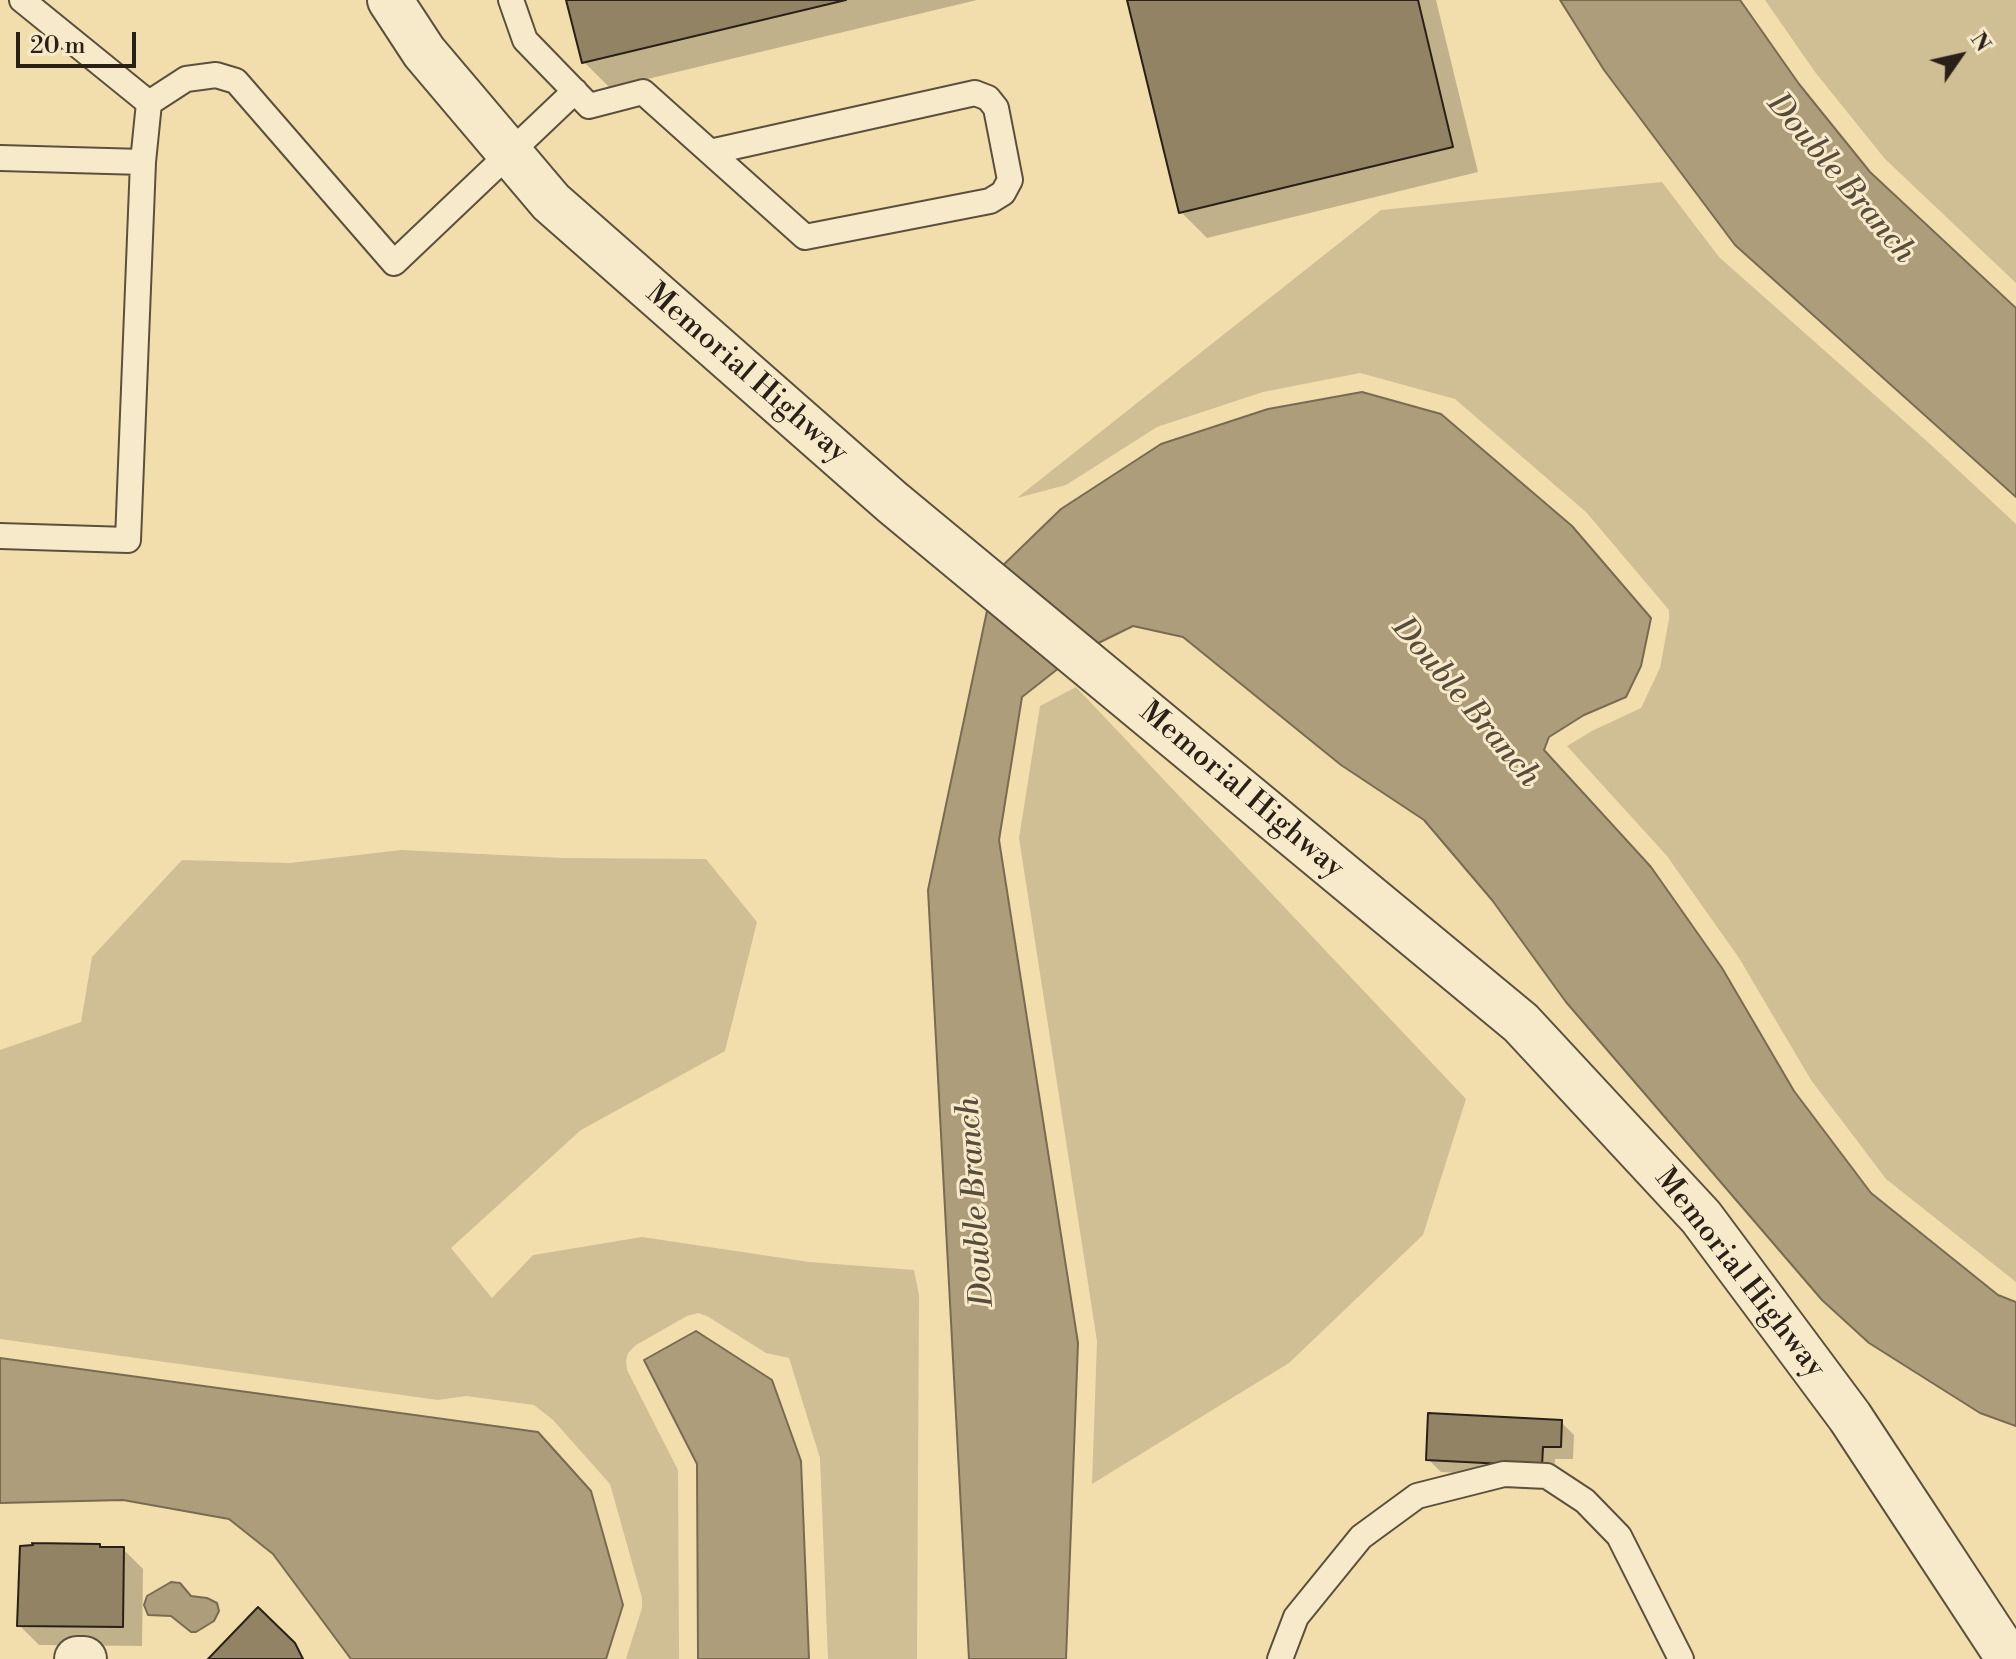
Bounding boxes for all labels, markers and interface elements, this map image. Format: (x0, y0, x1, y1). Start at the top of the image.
scale bar (20, 16, 140, 66)
north arrow (1920, 16, 2000, 96)
text: N (1964, 28, 1996, 57)
text: 20 m (30, 31, 86, 61)
water label: Double Branch (1758, 86, 1922, 272)
street label: Memorial Highway (638, 276, 854, 472)
water label: Double Branch (1383, 610, 1547, 796)
street label: Memorial Highway (1131, 695, 1351, 887)
water label: Double Branch (951, 1096, 1003, 1308)
street label: Memorial Highway (1646, 1162, 1832, 1386)

